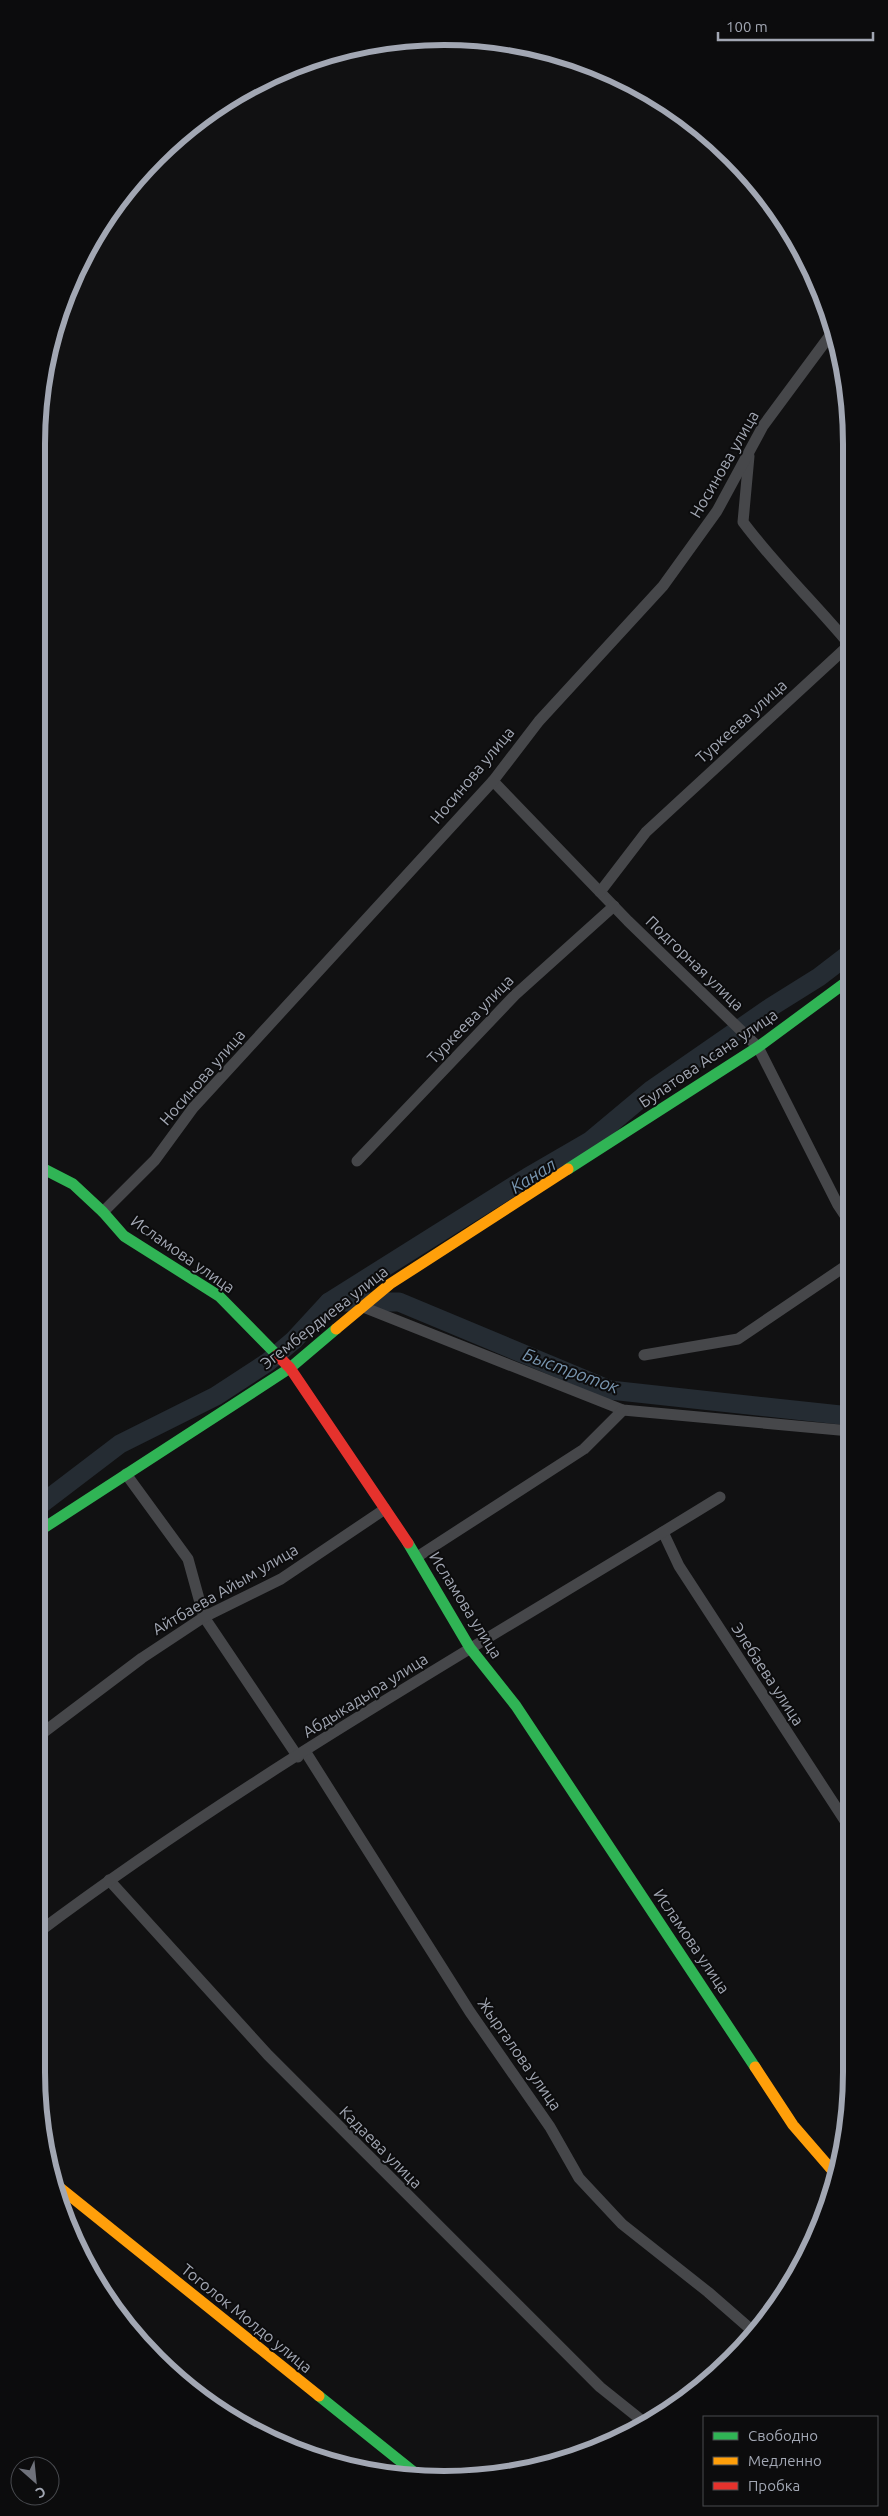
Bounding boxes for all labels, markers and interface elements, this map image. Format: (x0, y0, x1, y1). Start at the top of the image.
scale bar (718, 10, 873, 42)
text: 100 m (726, 18, 768, 35)
street label: Носинова улица (686, 407, 762, 521)
street label: Туркеева улица (692, 676, 790, 766)
street label: Носинова улица (426, 723, 518, 827)
street label: Подгорная улица (643, 912, 747, 1014)
street label: Туркеева улица (423, 971, 517, 1067)
street label: Булатова Асана улица (635, 1005, 781, 1111)
street label: Носинова улица (156, 1026, 248, 1128)
water label: Канал (506, 1153, 559, 1197)
street label: Исламова улица (128, 1212, 238, 1296)
street label: Эгембердиева улица (257, 1262, 391, 1372)
water label: Быстроток (520, 1343, 623, 1397)
street label: Айтбаева Айым улица (149, 1540, 301, 1638)
street label: Исламова улица (426, 1548, 506, 1662)
street label: Элебаева улица (728, 1619, 808, 1729)
street label: Абдыкадыра улица (299, 1649, 431, 1741)
street label: Исламова улица (650, 1885, 734, 1997)
street label: Жыргалова улица (474, 1994, 566, 2114)
street label: Кадаева улица (336, 2102, 426, 2192)
street label: Тоголок Молдо улица (178, 2260, 316, 2376)
legend (703, 2416, 878, 2506)
text: Свободно (748, 2427, 818, 2444)
text: Медленно (748, 2452, 822, 2469)
north arrow (10, 2456, 60, 2506)
text: Пробка (748, 2477, 800, 2494)
text: С (33, 2483, 49, 2502)

